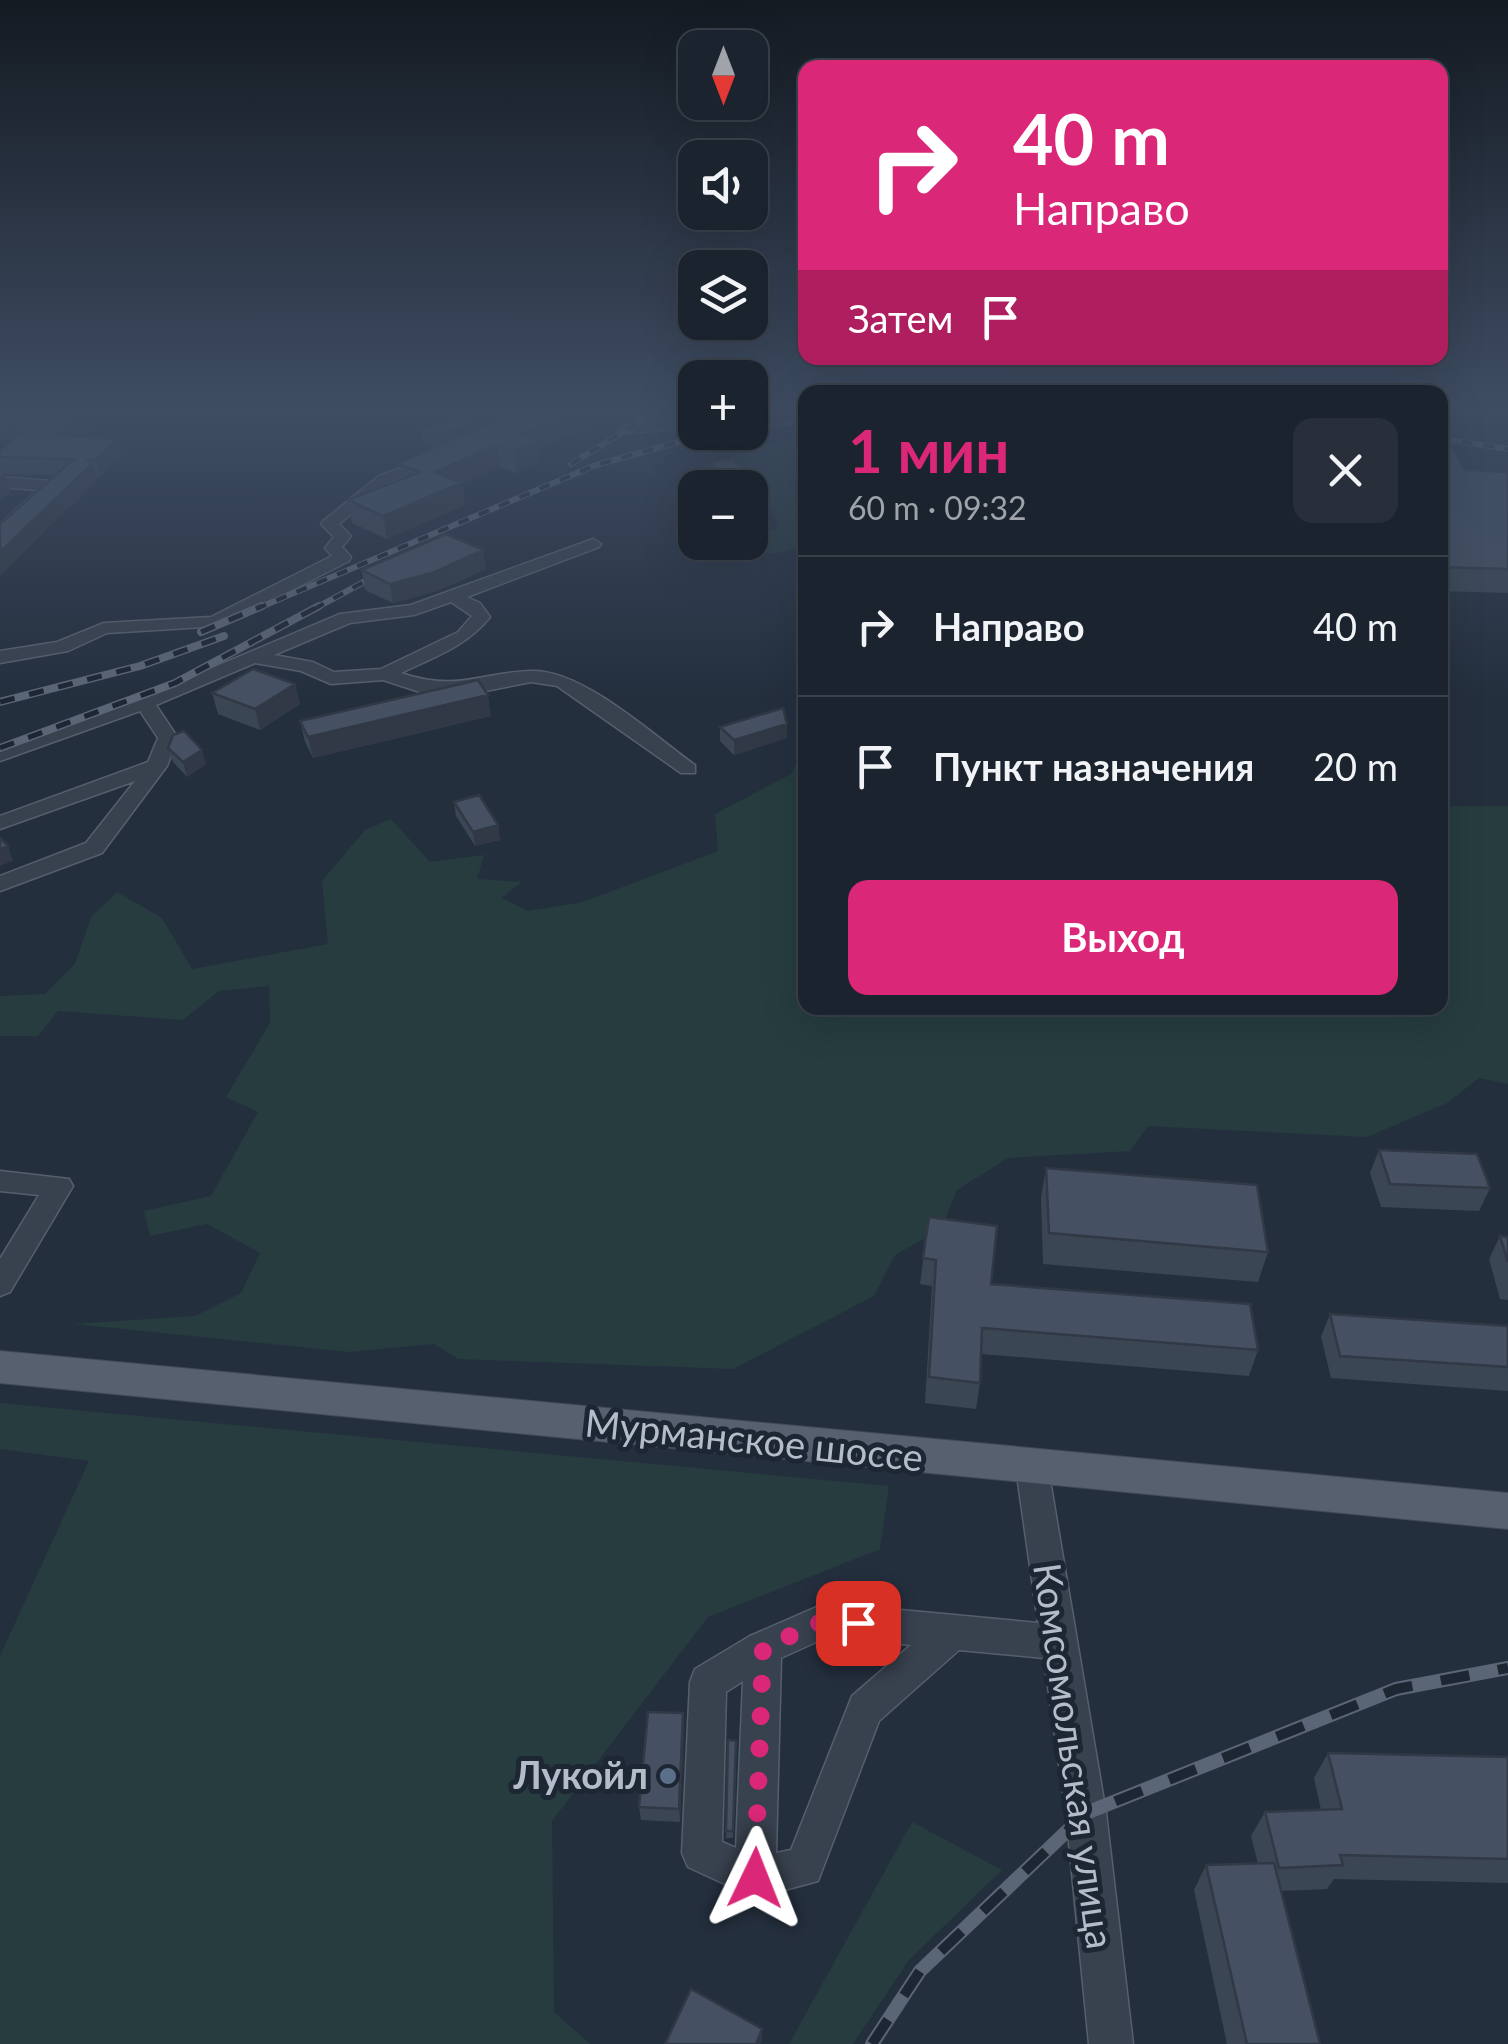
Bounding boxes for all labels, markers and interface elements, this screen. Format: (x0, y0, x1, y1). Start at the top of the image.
north arrow (678, 30, 768, 120)
map controls (678, 30, 768, 560)
text: 40 m (1013, 96, 1170, 180)
icon: right (848, 100, 978, 230)
button: sound (678, 140, 768, 230)
text: Направо (1013, 181, 1190, 235)
button: layers (678, 250, 768, 340)
icon: arrive (973, 290, 1028, 345)
text: Затем (848, 295, 953, 341)
button: + (678, 360, 768, 450)
text: 1 мин (848, 414, 1010, 486)
button: close (1293, 418, 1398, 523)
button: − (678, 470, 768, 560)
text: 60 m · 09:32 (848, 488, 1027, 527)
icon: right (848, 599, 903, 654)
text: Направо (933, 603, 1085, 649)
text: 40 m (1313, 603, 1398, 649)
icon: arrive (848, 739, 903, 794)
text: Пункт назначения (933, 743, 1254, 789)
text: 20 m (1313, 743, 1398, 789)
button: Выход (848, 880, 1398, 995)
street label: Мурманское шоссе (583, 1398, 926, 1480)
street label: Комсомольская улица (1025, 1560, 1125, 1951)
pin (816, 1581, 901, 1666)
icon: arrive (831, 1596, 886, 1651)
place label: Лукойл (512, 1751, 648, 1797)
marker: Лукойл (657, 1765, 679, 1787)
position arrow (703, 1826, 807, 1930)

